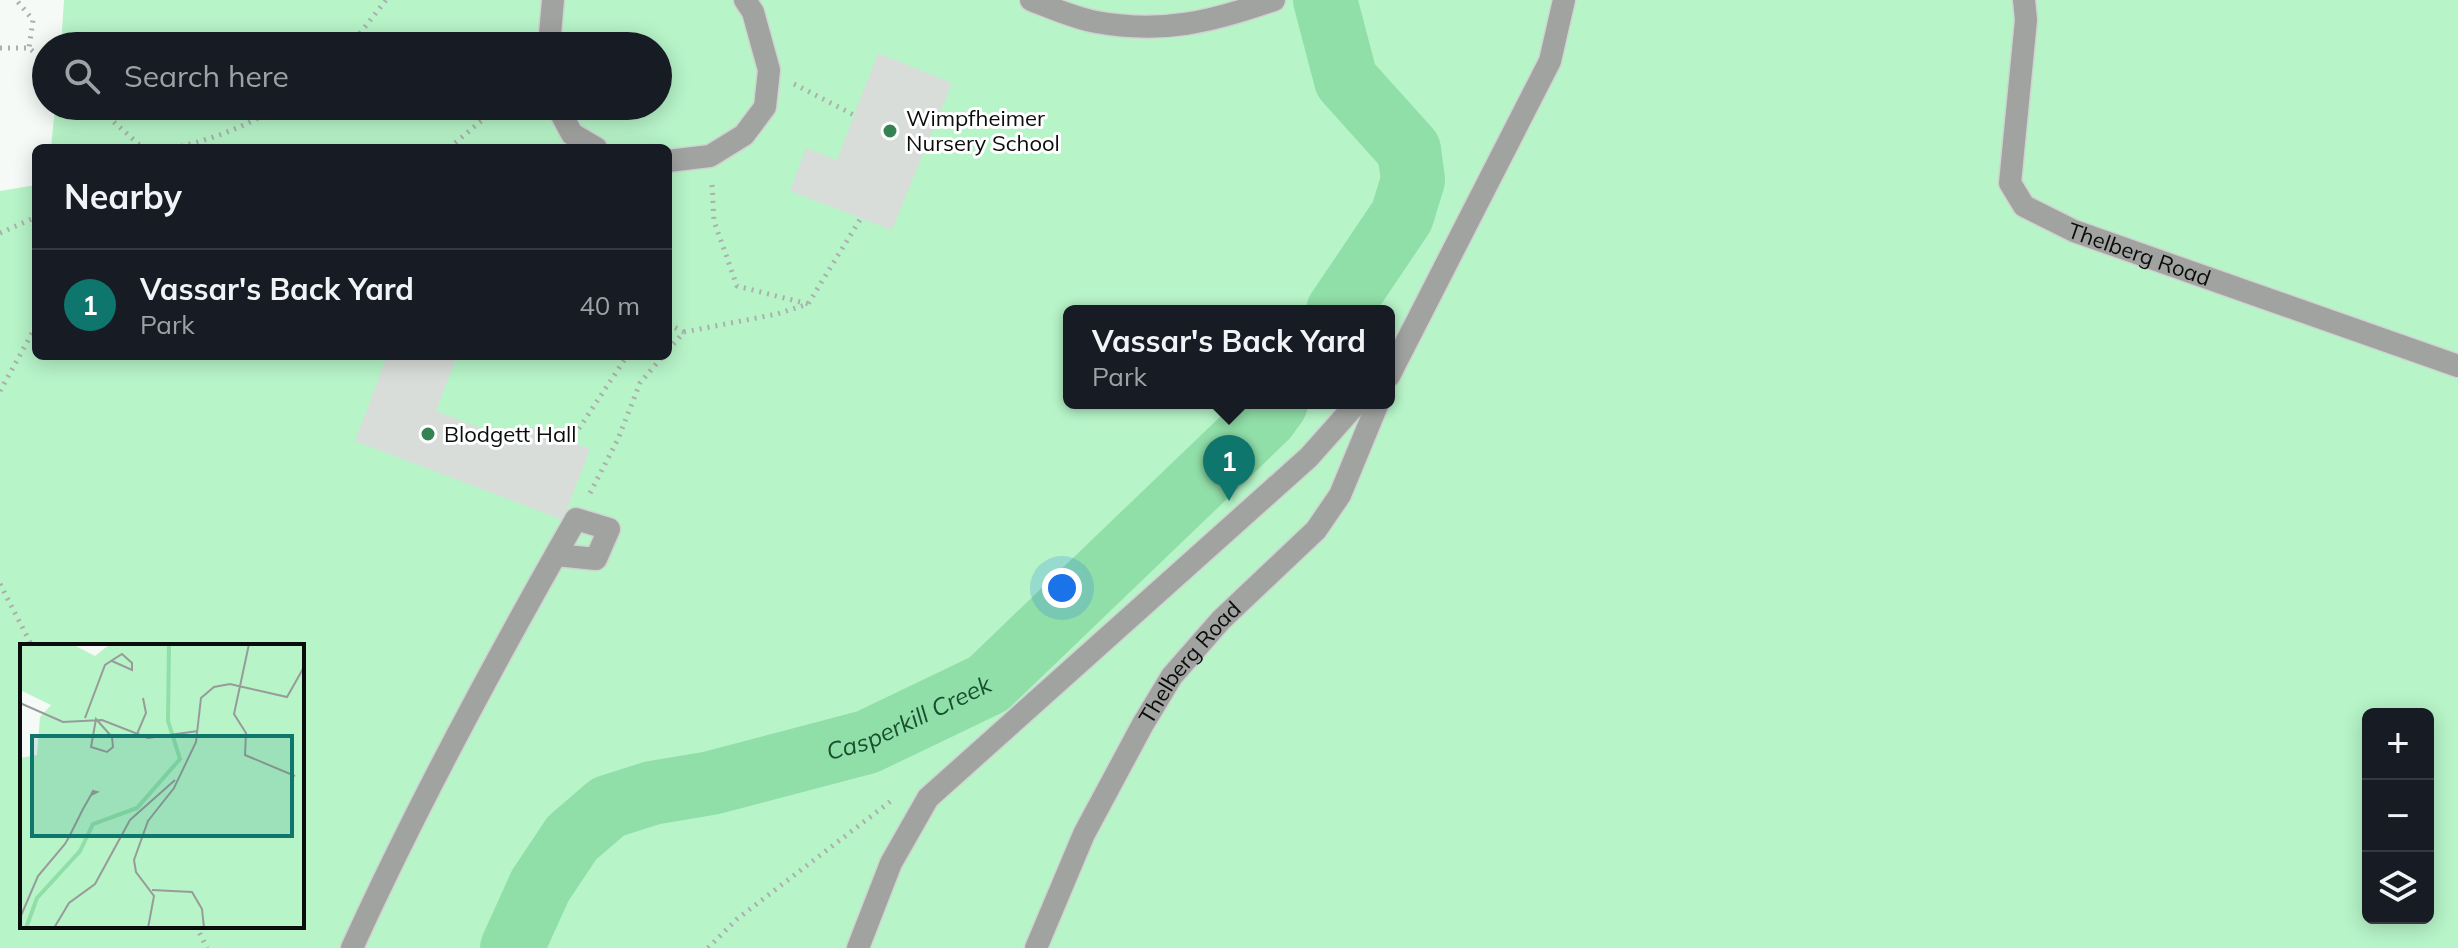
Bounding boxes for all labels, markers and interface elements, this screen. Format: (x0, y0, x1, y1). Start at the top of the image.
search box (32, 32, 672, 120)
icon: search (60, 54, 104, 98)
text: Search here (124, 57, 289, 95)
place label: Wimpfheimer Nursery School (906, 104, 1060, 157)
marker: Wimpfheimer Nursery School (881, 122, 899, 140)
text: Nearby (64, 175, 182, 218)
street label: Thelberg Road (2064, 216, 2215, 292)
text: Vassar's Back Yard (140, 270, 414, 308)
text: 1 (82, 289, 98, 322)
text: 40 m (579, 289, 640, 322)
popup (1063, 305, 1395, 409)
text: Park (140, 308, 195, 341)
text: Vassar's Back Yard (1092, 322, 1366, 360)
text: Park (1092, 360, 1147, 393)
place label: Blodgett Hall (444, 420, 577, 448)
marker: Blodgett Hall (419, 425, 437, 443)
pin: 1 (1203, 435, 1255, 501)
your location (1042, 568, 1082, 608)
street label: Thelberg Road (1132, 595, 1246, 729)
inset map (20, 644, 304, 928)
water label: Casperkill Creek (823, 668, 997, 766)
map controls (2362, 708, 2434, 924)
button: + (2362, 708, 2434, 780)
button: − (2362, 780, 2434, 852)
button: layers (2362, 852, 2434, 924)

